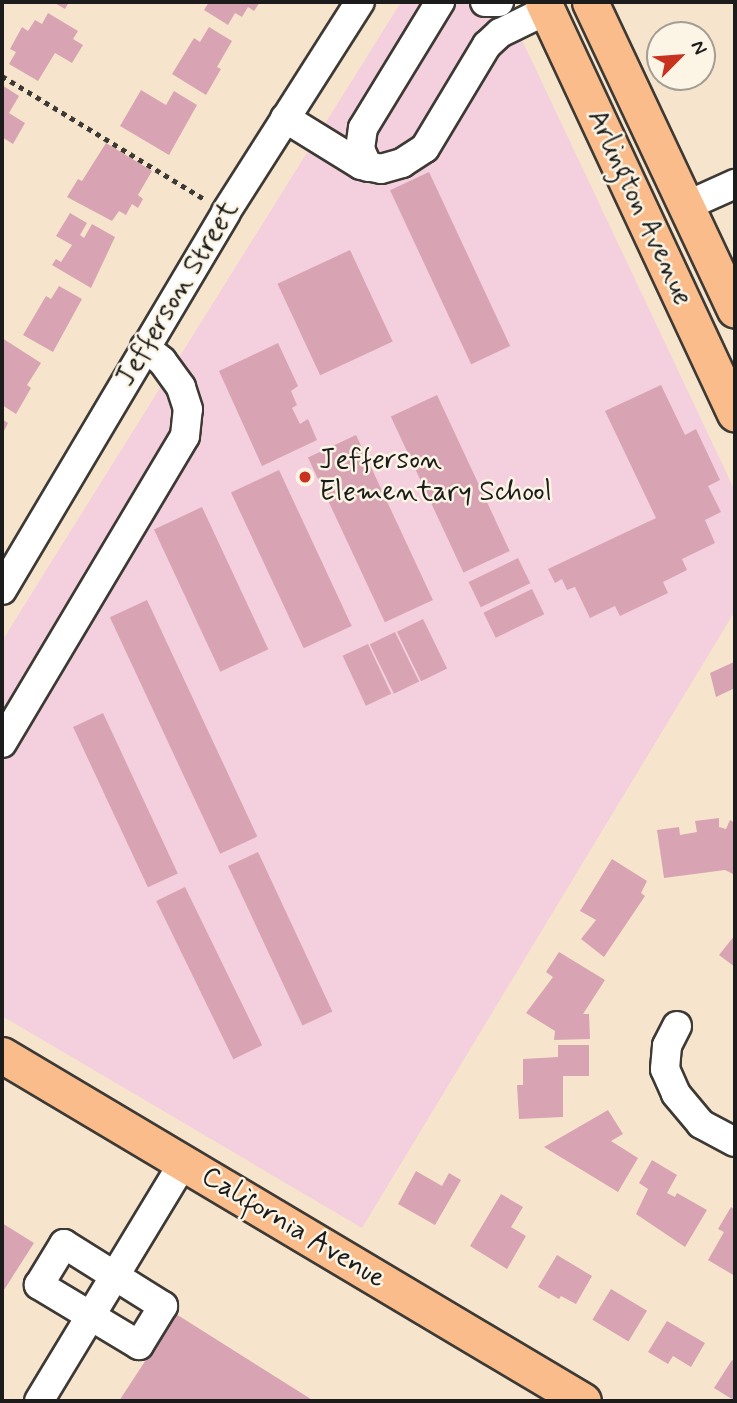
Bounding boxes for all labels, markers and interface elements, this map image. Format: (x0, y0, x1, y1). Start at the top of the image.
north arrow (646, 21, 716, 91)
text: N (685, 37, 713, 59)
street label: Arlington Avenue (580, 107, 698, 309)
street label: Jefferson Street (109, 195, 247, 393)
place label: Jefferson Elementary School (319, 444, 552, 510)
marker: Jefferson Elementary School (297, 469, 313, 485)
street label: California Avenue (193, 1159, 393, 1297)

